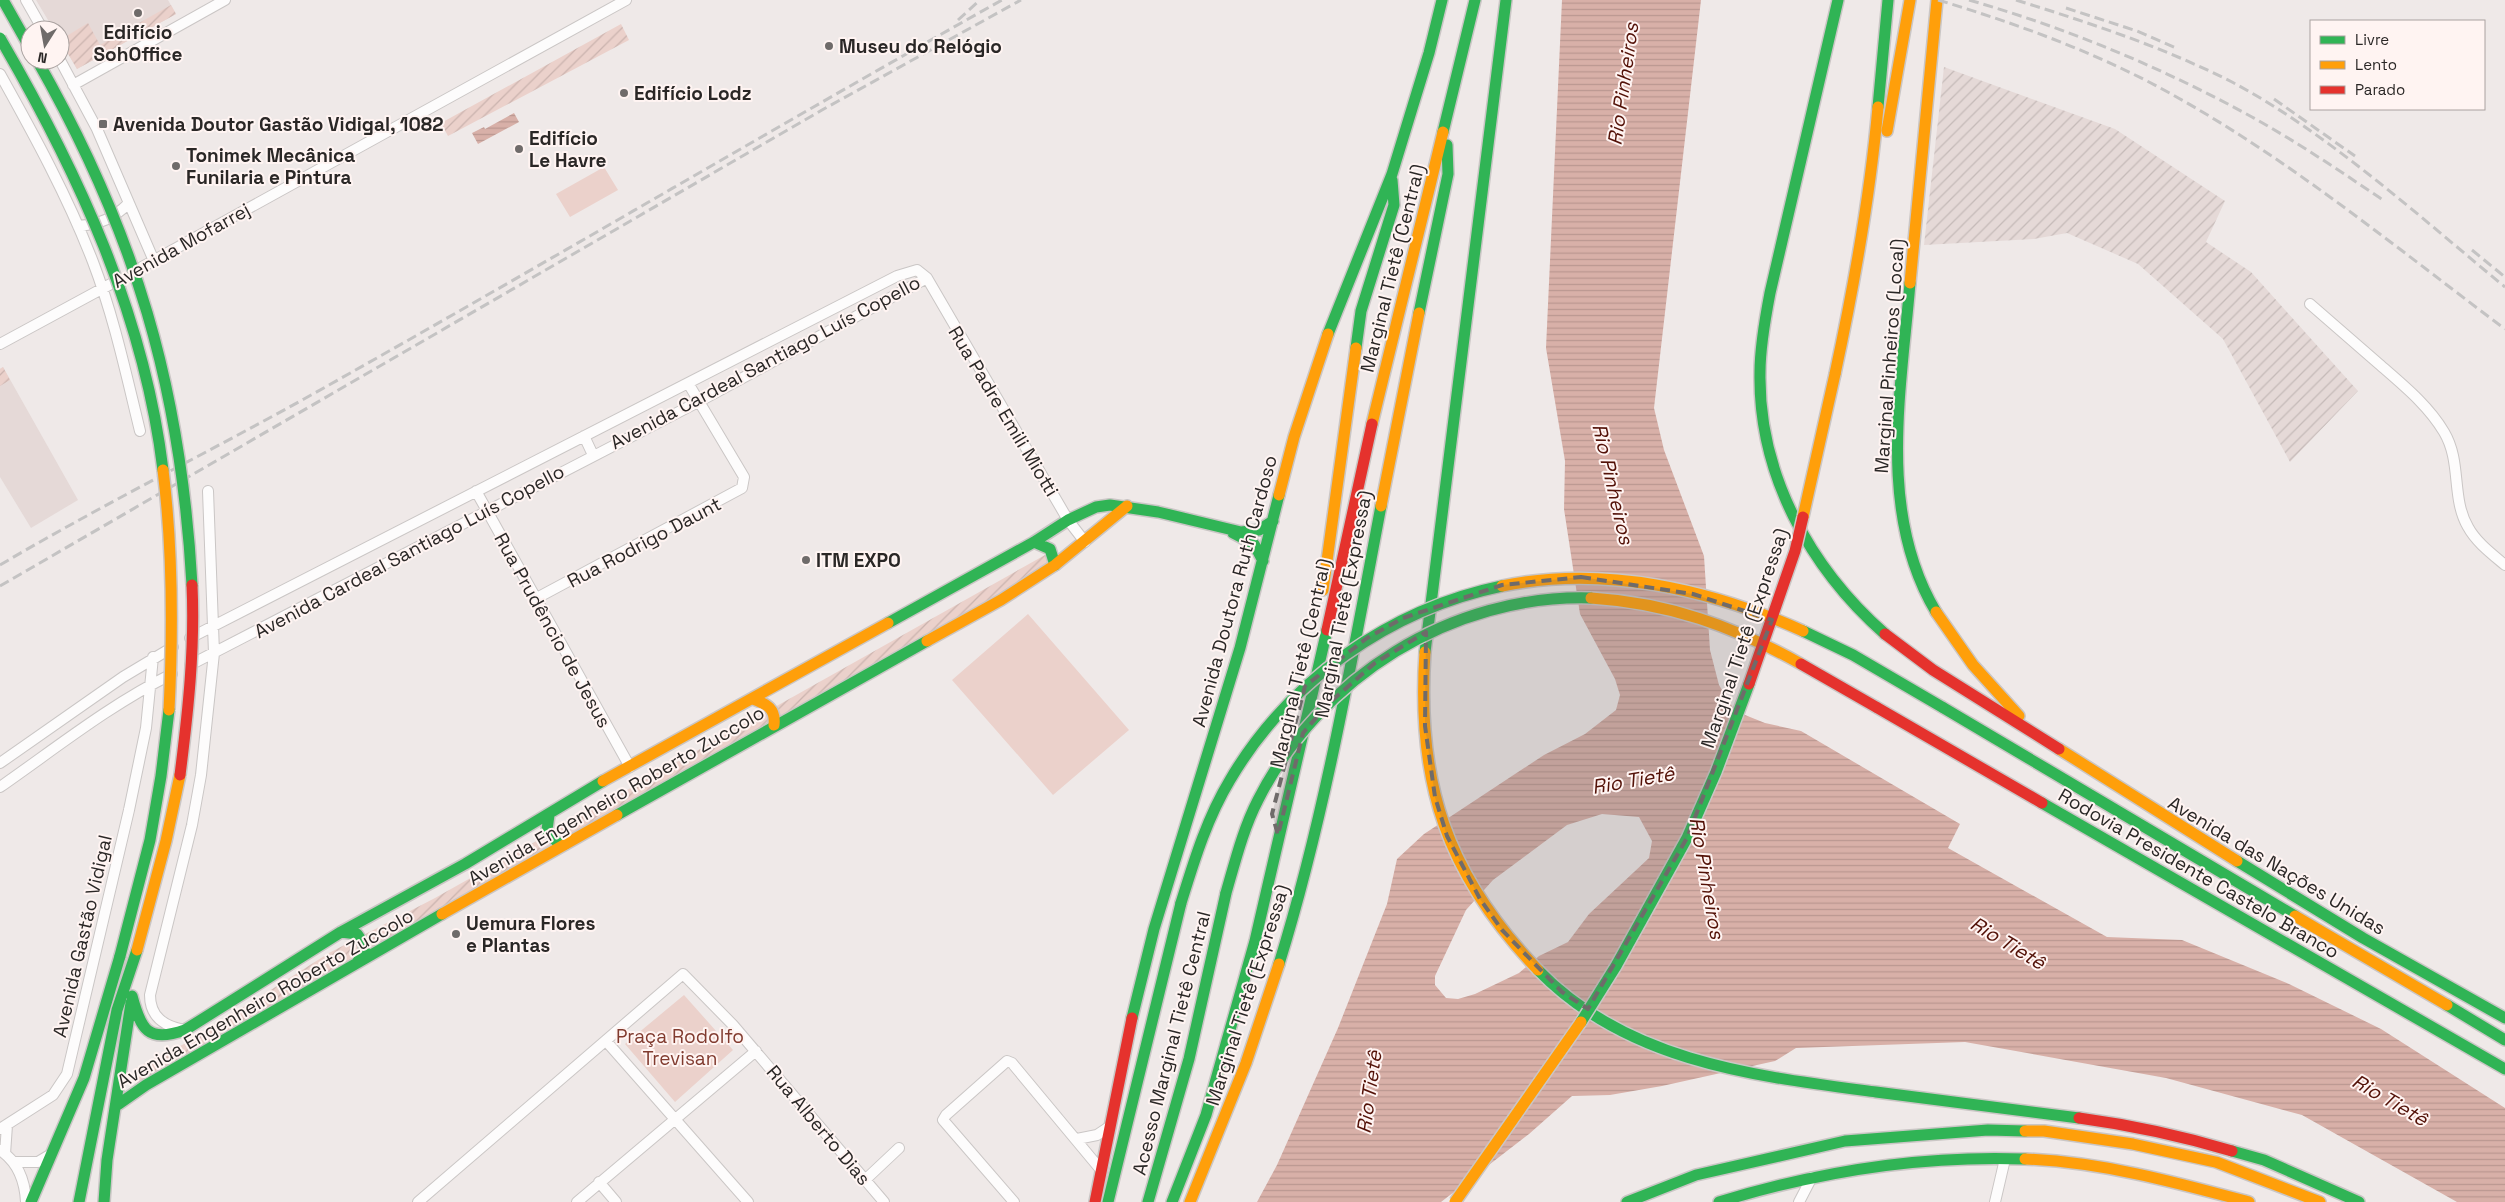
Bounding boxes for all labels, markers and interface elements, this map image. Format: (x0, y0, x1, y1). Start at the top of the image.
marker: Edifício SohOffice (132, 7, 144, 19)
north arrow (20, 20, 70, 70)
place label: Edifício SohOffice (94, 20, 182, 67)
water label: Rio Pinheiros (1602, 20, 1645, 147)
legend (2310, 20, 2485, 110)
text: Livre (2355, 30, 2389, 49)
place label: Museu do Relógio (839, 34, 1002, 59)
marker: Museu do Relógio (823, 40, 835, 52)
text: N (36, 48, 49, 67)
text: Lento (2355, 55, 2397, 74)
text: Parado (2355, 80, 2405, 99)
place label: Edifício Lodz (634, 81, 752, 106)
marker: Edifício Lodz (618, 87, 630, 99)
place label: Avenida Doutor Gastão Vidigal, 1082 (113, 112, 443, 137)
marker: Avenida Doutor Gastão Vidigal, 1082 (97, 118, 109, 130)
place label: Edifício Le Havre (529, 126, 607, 173)
place label: Tonimek Mecânica Funilaria e Pintura (186, 143, 355, 190)
marker: Edifício Le Havre (513, 143, 525, 155)
marker: Tonimek Mecânica Funilaria e Pintura (170, 160, 182, 172)
street label: Marginal Tietê (Central) (1354, 161, 1430, 375)
street label: Avenida Mofarrej (108, 197, 255, 294)
street label: Marginal Pinheiros (Local) (1869, 238, 1910, 474)
street label: Avenida Cardeal Santiago Luís Copello (606, 270, 925, 455)
street label: Rua Padre Emili Miotti (943, 321, 1064, 501)
water label: Rio Pinheiros (1586, 421, 1640, 548)
street label: Avenida Doutora Ruth Cardoso (1186, 452, 1283, 730)
street label: Avenida Cardeal Santiago Luís Copello (250, 459, 569, 644)
street label: Marginal Tietê (Expressa) (1309, 488, 1378, 720)
street label: Rua Rodrigo Daunt (563, 491, 726, 594)
street label: Marginal Tietê (Expressa) (1695, 525, 1794, 751)
street label: Rua Prudêncio de Jesus (488, 528, 617, 732)
place label: ITM EXPO (816, 548, 901, 573)
marker: ITM EXPO (800, 554, 812, 566)
street label: Marginal Tietê (Central) (1264, 556, 1337, 770)
street label: Avenida Engenheiro Roberto Zuccolo (464, 700, 769, 891)
water label: Rio Tietê (1590, 760, 1677, 800)
street label: Rodovia Presidente Castelo Branco (2054, 783, 2344, 964)
street label: Avenida das Nações Unidas (2163, 790, 2390, 940)
water label: Rio Pinheiros (1683, 815, 1731, 942)
street label: Avenida Gastão Vidigal (47, 832, 118, 1040)
street label: Marginal Tietê (Expressa) (1200, 881, 1295, 1109)
street label: Avenida Engenheiro Roberto Zuccolo (113, 903, 418, 1094)
street label: Acesso Marginal Tietê Central (1127, 909, 1216, 1178)
water label: Rio Tietê (1966, 910, 2051, 976)
place label: Uemura Flores e Plantas (466, 911, 596, 958)
marker: Uemura Flores e Plantas (450, 928, 462, 940)
park label: Praça Rodolfo Trevisan (616, 1024, 744, 1071)
water label: Rio Tietê (1350, 1048, 1388, 1135)
street label: Rua Alberto Dias (761, 1060, 876, 1191)
water label: Rio Tietê (2348, 1068, 2433, 1133)

